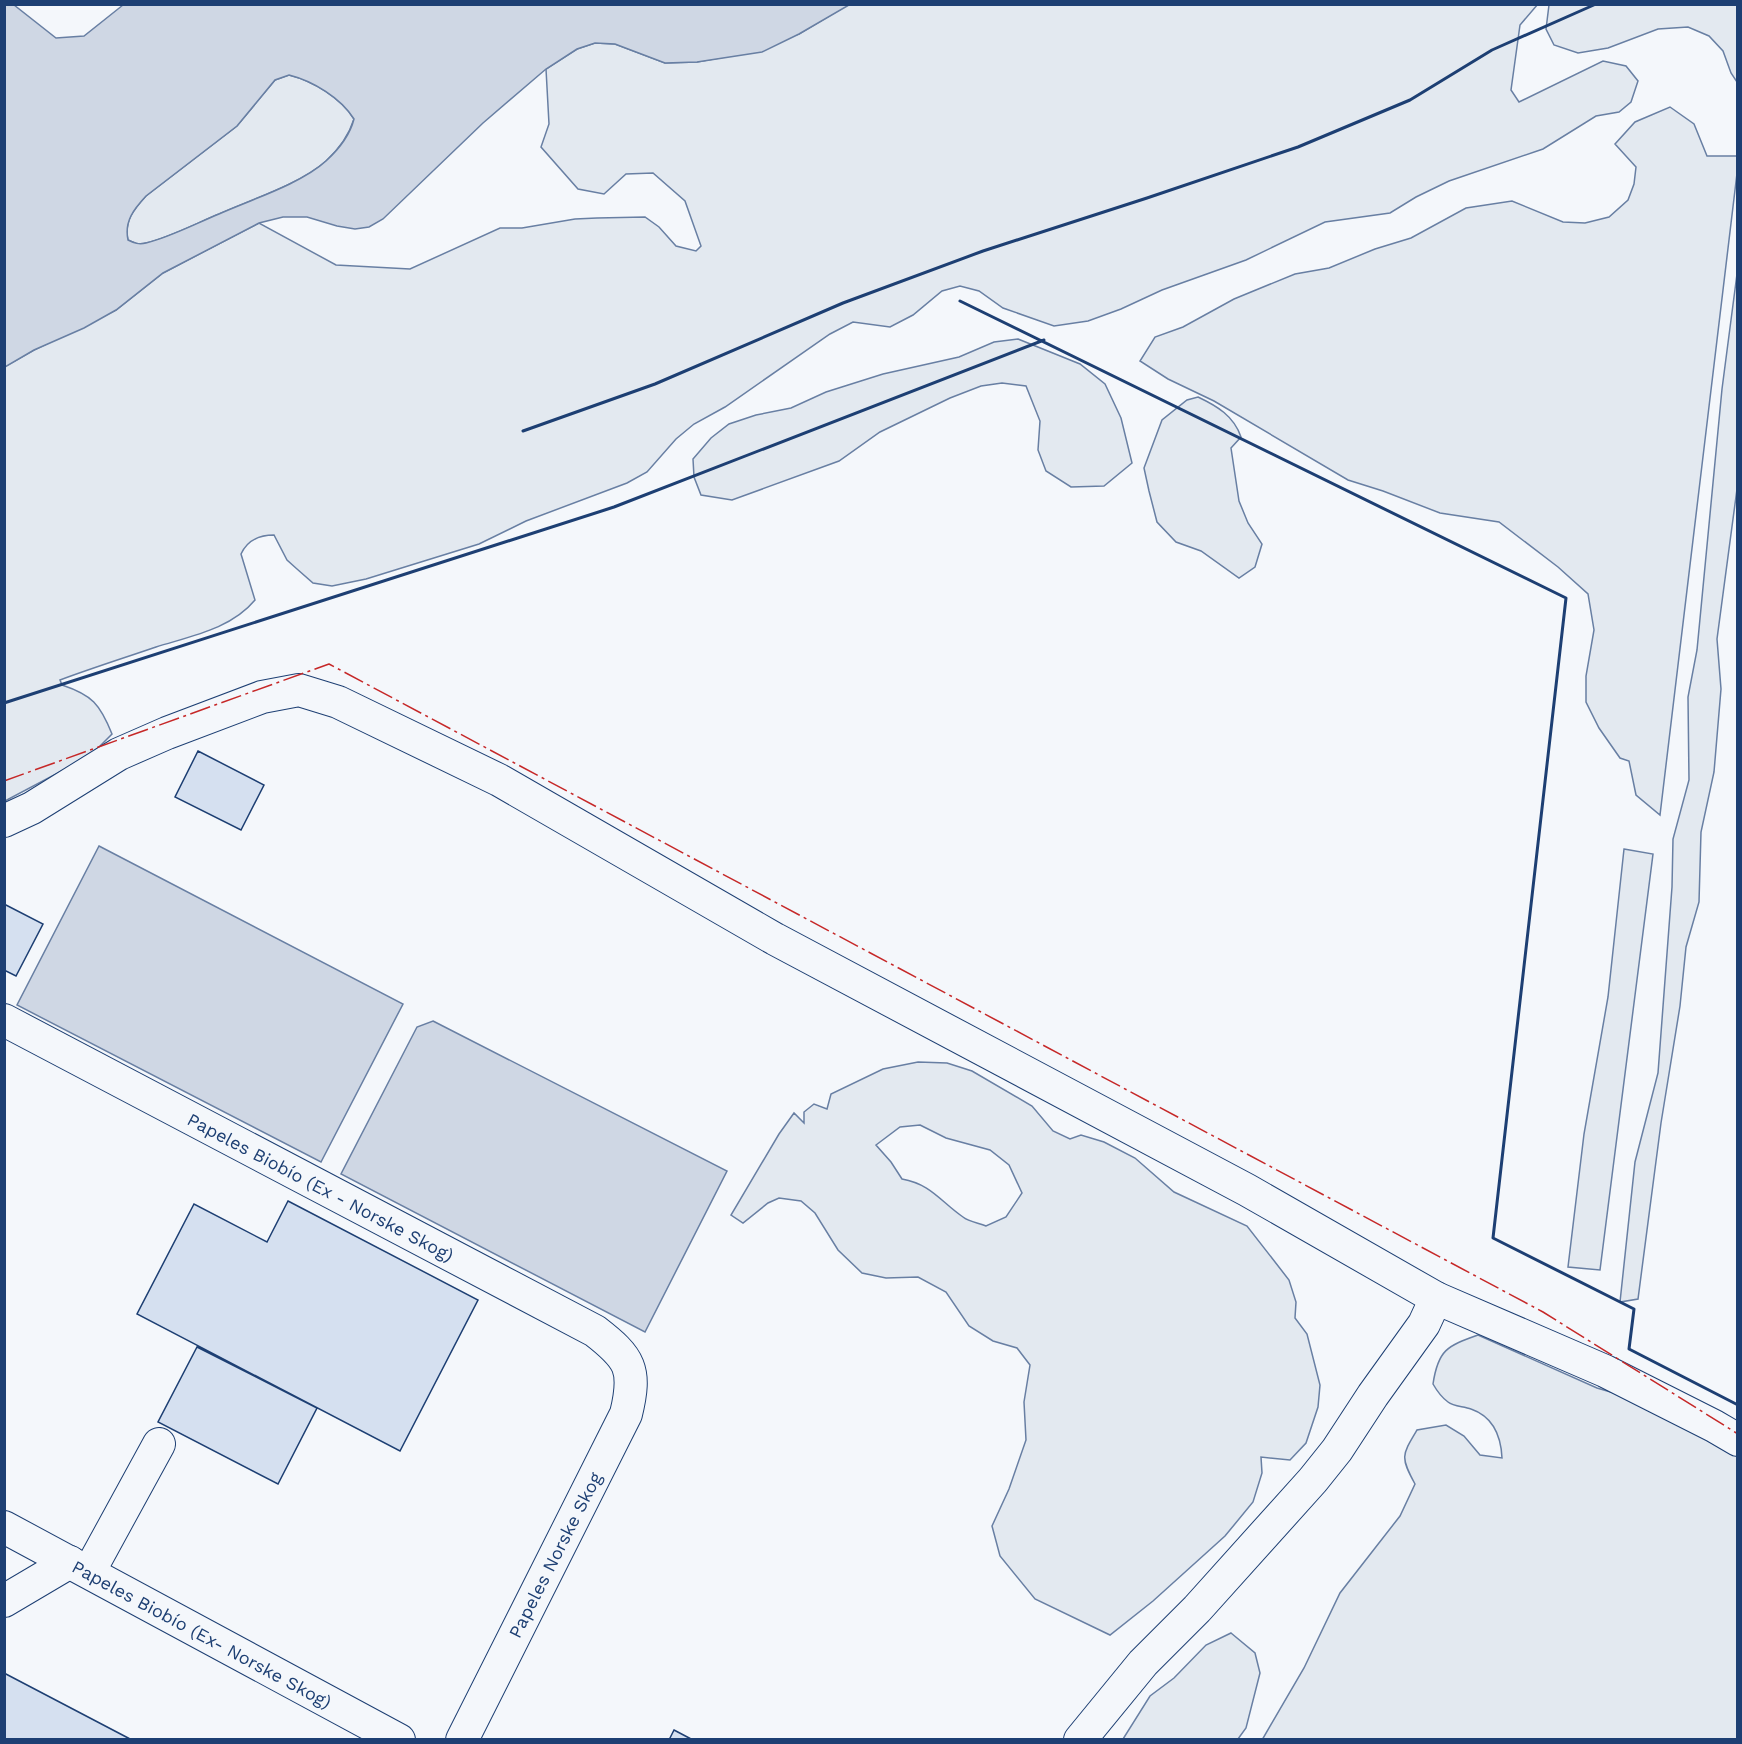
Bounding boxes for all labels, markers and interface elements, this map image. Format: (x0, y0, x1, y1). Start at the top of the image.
street label: Papeles Biobío (Ex - Norske Skog) (184, 1108, 458, 1265)
street label: Papeles Norske Skog (504, 1468, 606, 1641)
street label: Papeles Biobío (Ex- Norske Skog) (69, 1555, 335, 1712)

